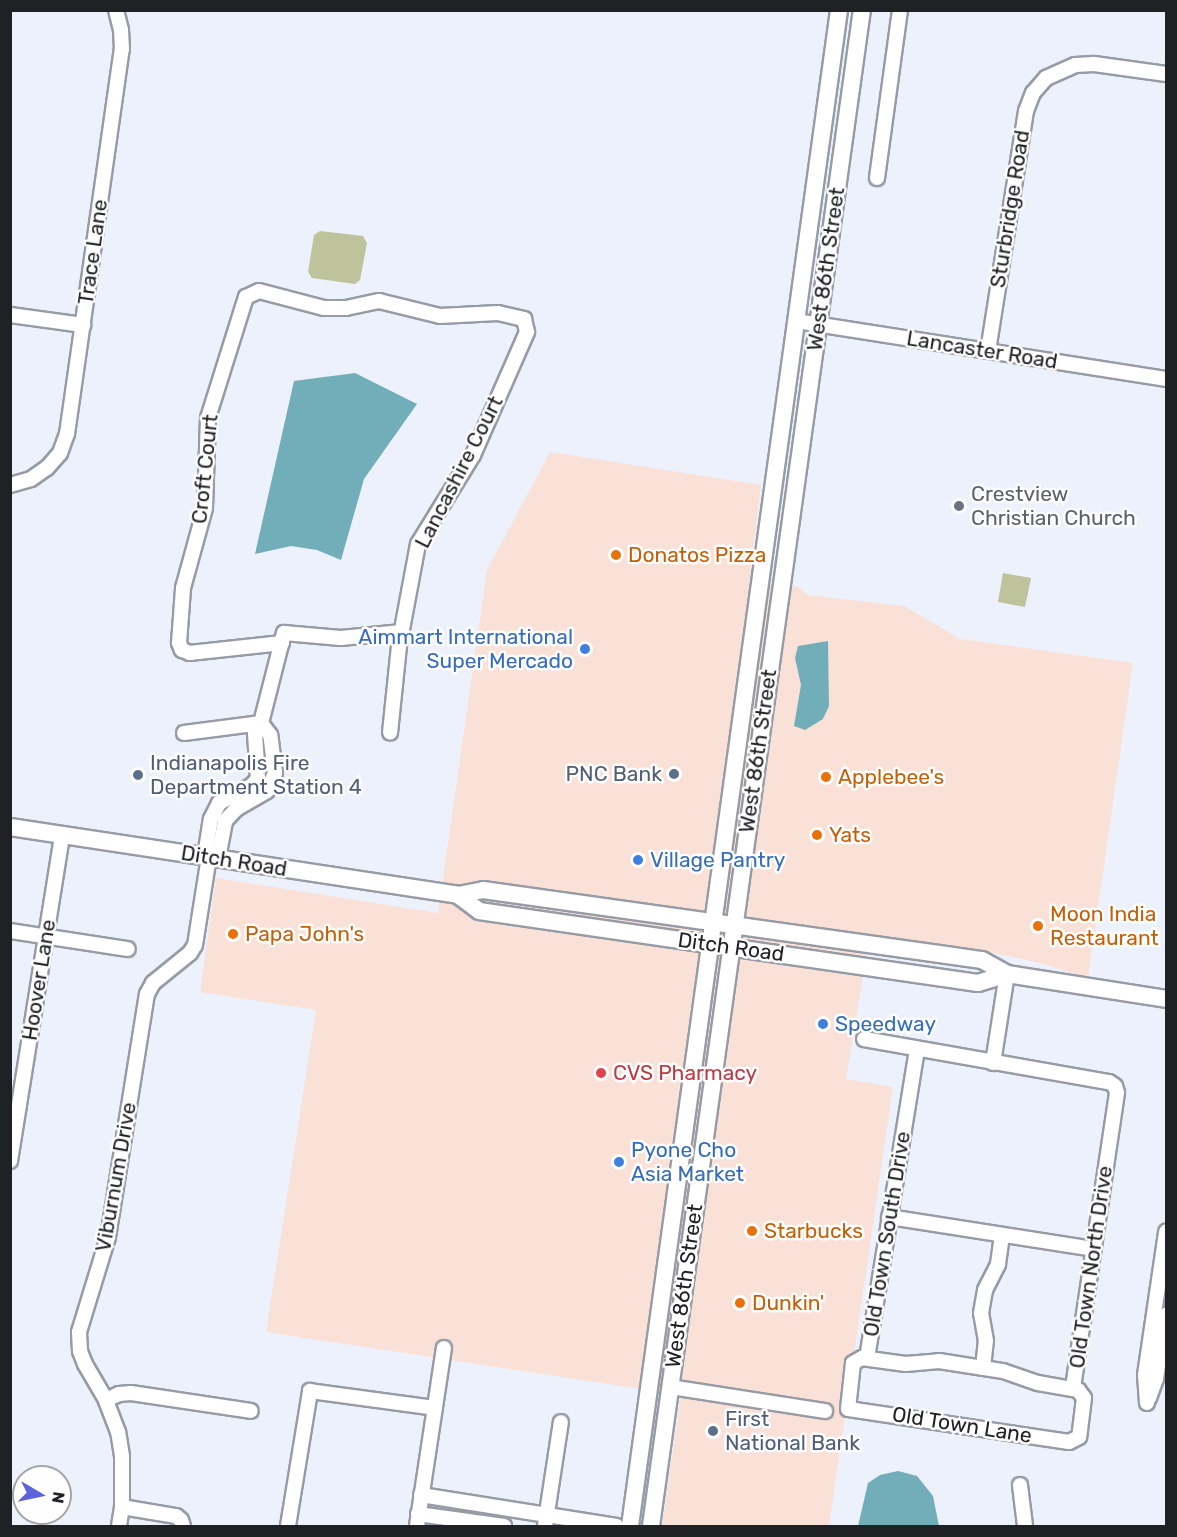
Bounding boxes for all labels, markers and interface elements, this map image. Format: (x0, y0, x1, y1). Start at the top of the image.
street label: Sturbridge Road (985, 128, 1035, 290)
street label: West 86th Street (802, 186, 850, 352)
street label: Trace Lane (73, 198, 113, 306)
street label: Lancaster Road (905, 326, 1059, 374)
street label: Lancashire Court (410, 392, 508, 552)
street label: Croft Court (187, 413, 223, 525)
place label: Crestview Christian Church (971, 481, 1136, 531)
marker: Crestview Christian Church (952, 499, 966, 513)
place label: Donatos Pizza (628, 542, 766, 568)
marker: Donatos Pizza (609, 548, 623, 562)
place label: Aimmart International Super Mercado (358, 624, 573, 674)
marker: Aimmart International Super Mercado (578, 642, 592, 656)
street label: West 86th Street (734, 668, 782, 834)
place label: Indianapolis Fire Department Station 4 (150, 750, 362, 800)
place label: PNC Bank (566, 761, 662, 787)
place label: Applebee's (838, 764, 944, 790)
marker: PNC Bank (667, 767, 681, 781)
marker: Indianapolis Fire Department Station 4 (131, 768, 145, 782)
marker: Applebee's (819, 770, 833, 784)
place label: Yats (829, 822, 871, 848)
marker: Yats (810, 828, 824, 842)
street label: Ditch Road (179, 840, 289, 882)
place label: Village Pantry (650, 847, 785, 873)
marker: Village Pantry (631, 853, 645, 867)
place label: Moon India Restaurant (1050, 901, 1159, 951)
street label: Hoover Lane (17, 917, 61, 1043)
marker: Moon India Restaurant (1031, 919, 1045, 933)
place label: Papa John's (245, 921, 364, 947)
marker: Papa John's (226, 927, 240, 941)
street label: Ditch Road (676, 927, 786, 967)
place label: Speedway (835, 1011, 936, 1037)
marker: Speedway (816, 1017, 830, 1031)
place label: CVS Pharmacy (613, 1060, 757, 1086)
marker: CVS Pharmacy (594, 1066, 608, 1080)
street label: Viburnum Drive (90, 1100, 142, 1254)
street label: Old Town South Drive (858, 1129, 916, 1339)
place label: Pyone Cho Asia Market (631, 1137, 744, 1187)
marker: Pyone Cho Asia Market (612, 1155, 626, 1169)
street label: Old Town North Drive (1064, 1164, 1118, 1370)
street label: West 86th Street (660, 1203, 708, 1369)
place label: Starbucks (764, 1218, 863, 1244)
marker: Starbucks (745, 1224, 759, 1238)
place label: Dunkin' (752, 1290, 824, 1316)
marker: Dunkin' (733, 1296, 747, 1310)
street label: Old Town Lane (890, 1401, 1034, 1449)
place label: First National Bank (725, 1406, 860, 1456)
marker: First National Bank (706, 1424, 720, 1438)
north arrow (12, 1465, 72, 1525)
text: N (48, 1490, 69, 1505)

